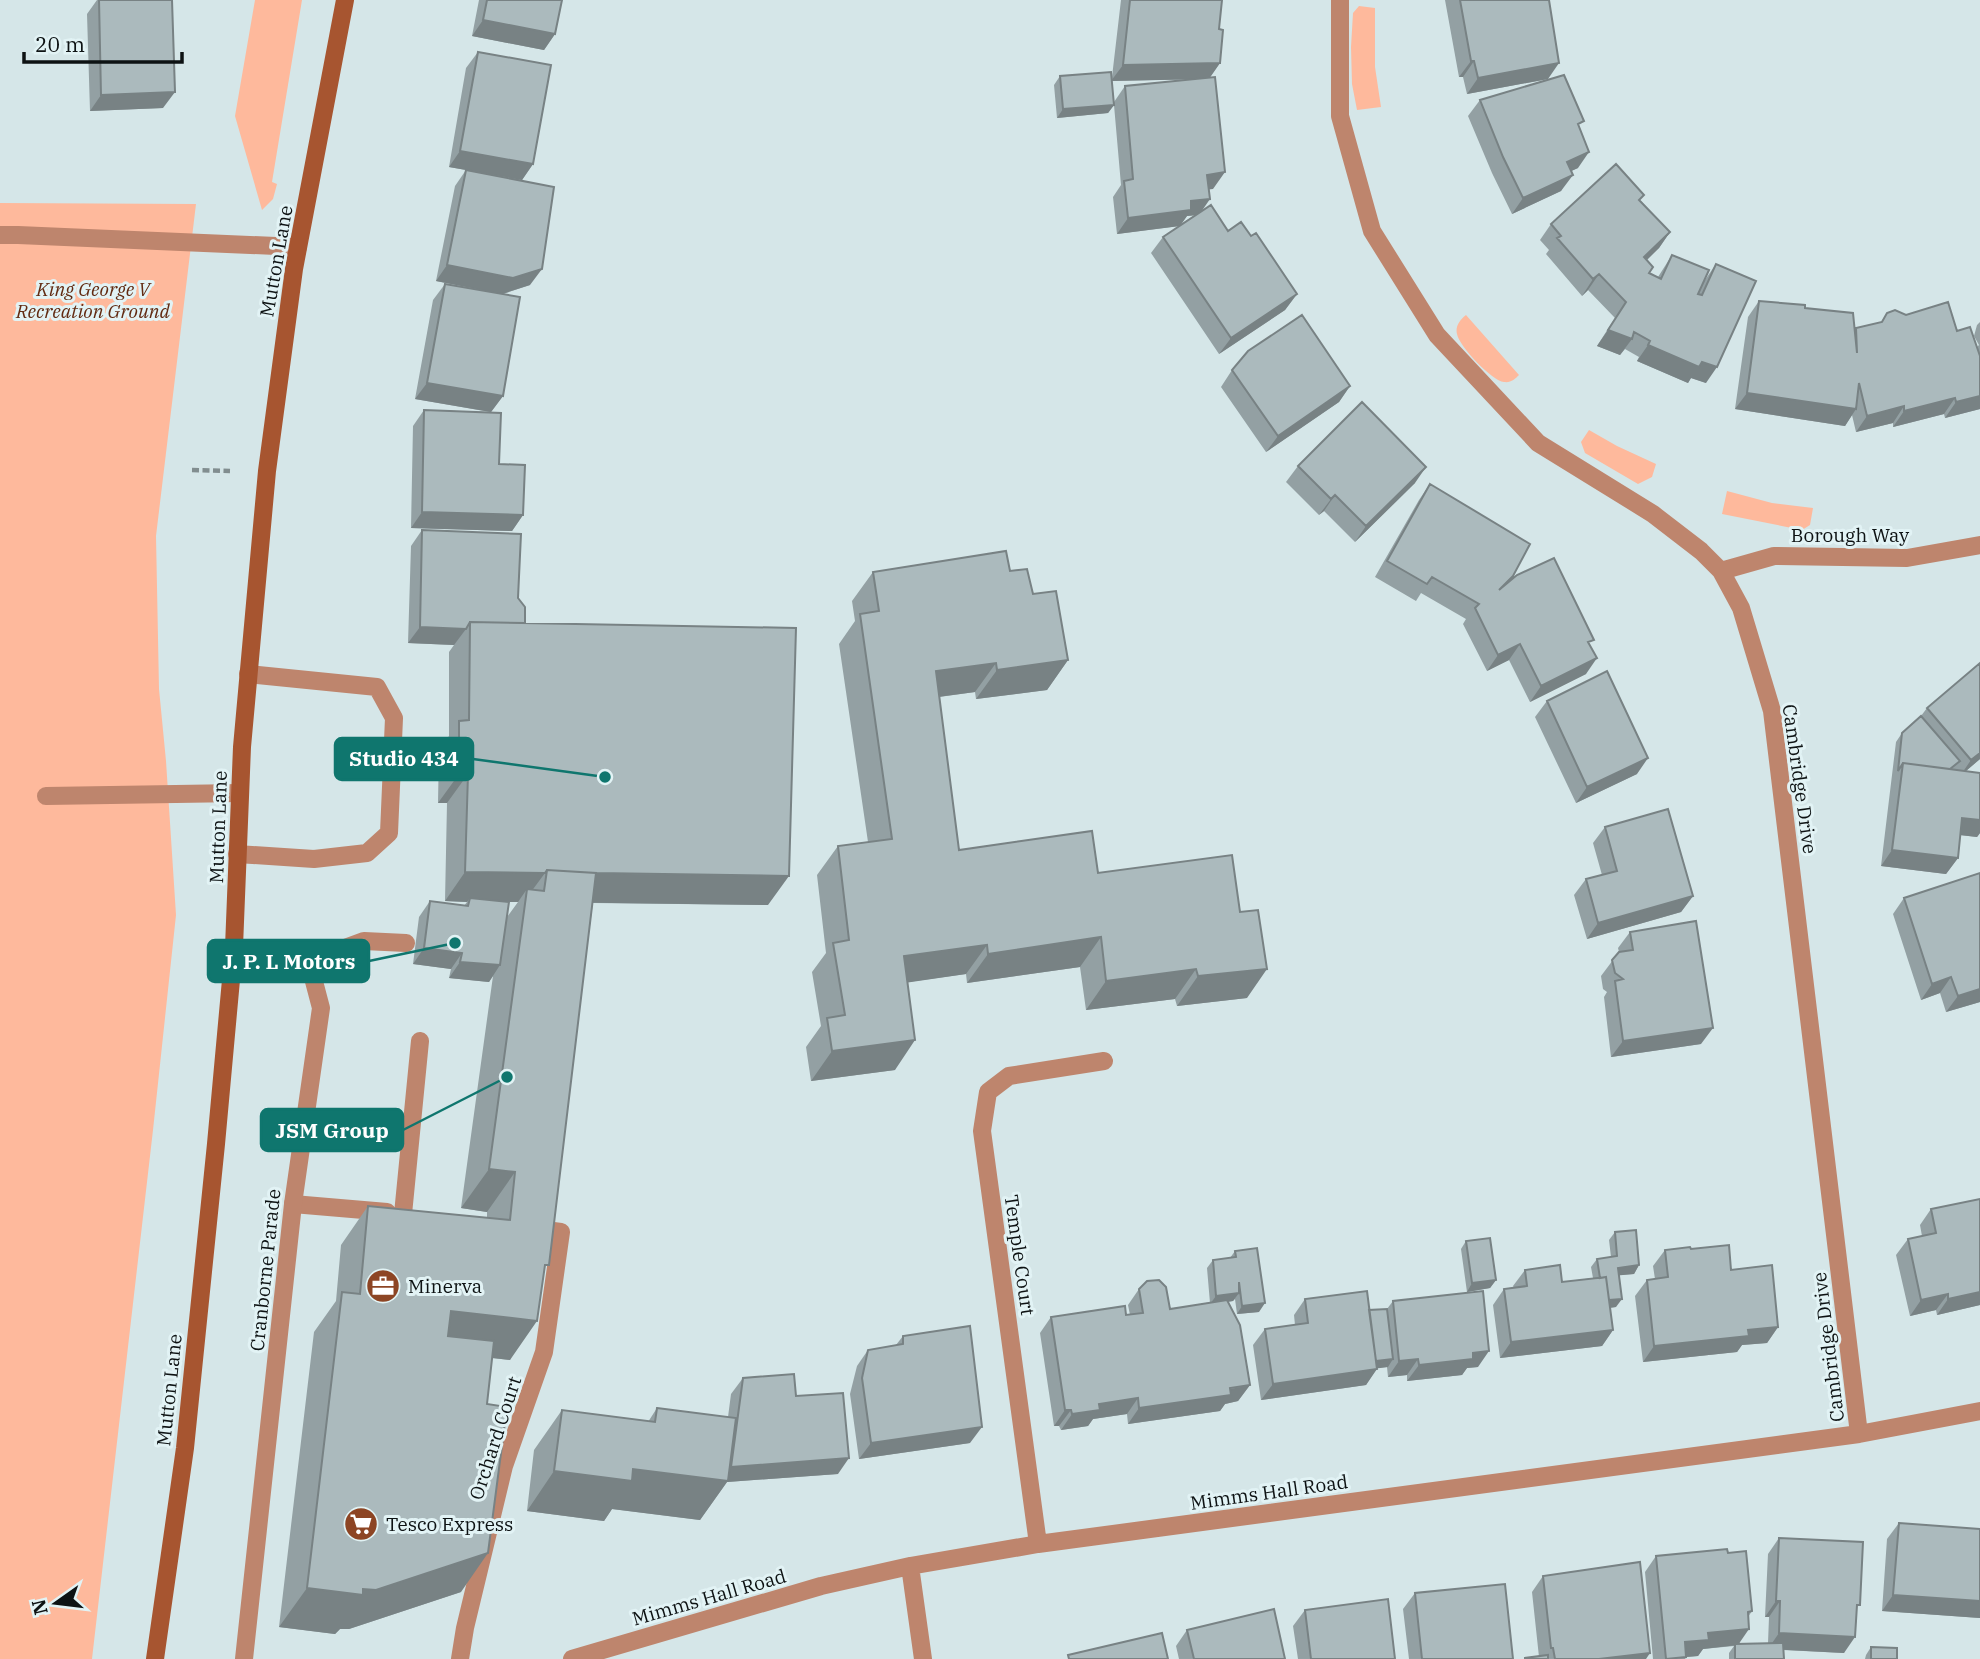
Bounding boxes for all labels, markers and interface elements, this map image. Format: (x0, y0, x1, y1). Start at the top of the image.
scale bar (24, 21, 182, 65)
text: 20 m (35, 30, 85, 58)
street label: Mutton Lane (254, 203, 298, 319)
park label: King George V Recreation Ground (15, 277, 171, 323)
street label: Borough Way (1791, 523, 1910, 547)
street label: Cambridge Drive (1778, 703, 1822, 855)
callout: Studio 434 (335, 738, 473, 780)
text: Studio 434 (349, 744, 459, 772)
street label: Mutton Lane (204, 770, 232, 884)
callout: J. P. L Motors (208, 940, 369, 982)
text: J. P. L Motors (223, 947, 355, 975)
callout: JSM Group (261, 1109, 403, 1151)
text: JSM Group (275, 1116, 389, 1144)
street label: Cranborne Parade (245, 1188, 285, 1352)
street label: Temple Court (1000, 1193, 1040, 1317)
office icon: Minerva (364, 1267, 402, 1305)
street label: Cambridge Drive (1807, 1271, 1849, 1423)
place label: Minerva (408, 1274, 482, 1298)
street label: Mutton Lane (151, 1333, 187, 1447)
street label: Orchard Court (464, 1373, 526, 1503)
street label: Mimms Hall Road (1189, 1469, 1349, 1515)
supermarket icon: Tesco Express (342, 1505, 380, 1543)
place label: Tesco Express (386, 1512, 513, 1536)
street label: Mimms Hall Road (629, 1564, 789, 1630)
north arrow (21, 1568, 91, 1638)
text: N (26, 1597, 53, 1617)

